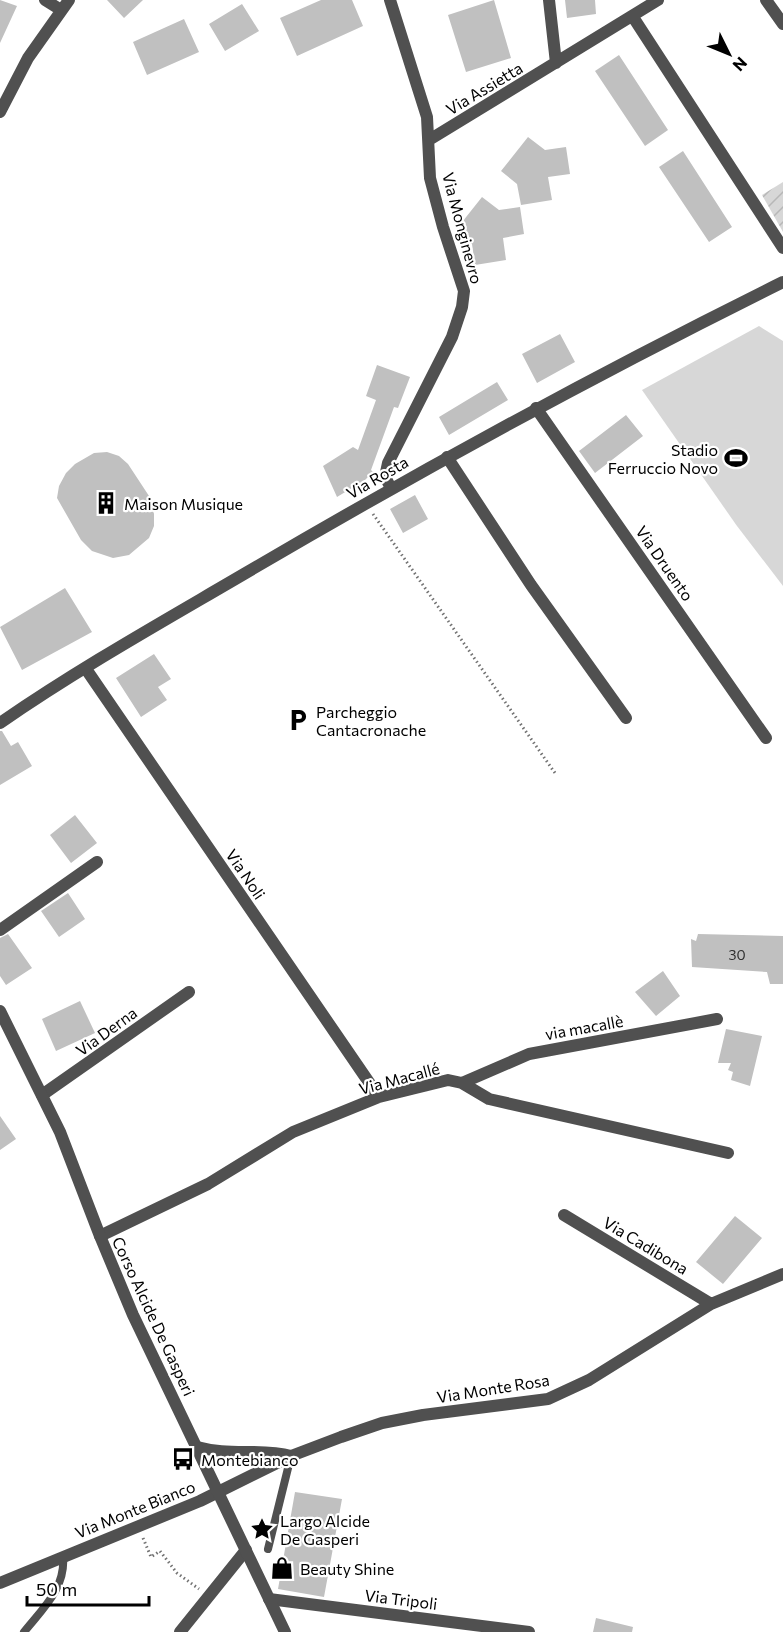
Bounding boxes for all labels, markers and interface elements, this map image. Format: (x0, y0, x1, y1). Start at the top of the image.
north arrow (699, 24, 759, 84)
text: N (729, 54, 751, 75)
street label: Via Assietta (442, 58, 526, 118)
street label: Via Monginevro (439, 170, 487, 286)
place label: Stadio Ferruccio Novo (608, 440, 718, 477)
sports icon: Stadio Ferruccio Novo (723, 445, 749, 471)
street label: Via Rosta (343, 452, 411, 502)
building icon: Maison Musique (93, 490, 119, 516)
place label: Maison Musique (124, 494, 243, 513)
street label: Via Druento (632, 522, 698, 604)
place label: Parcheggio Cantacronache (316, 702, 426, 739)
parking icon: Parcheggio Cantacronache (285, 707, 311, 733)
street label: Via Noli (222, 845, 270, 903)
house number: 30 (728, 946, 746, 963)
street label: Via Derna (72, 1003, 140, 1059)
street label: via macallè (543, 1011, 625, 1043)
street label: Via Macallé (357, 1058, 441, 1098)
street label: Via Cadibona (600, 1212, 692, 1278)
street label: Corso Alcide De Gasperi (109, 1233, 199, 1399)
street label: Via Monte Rosa (435, 1370, 551, 1406)
bus stop icon: Montebianco (170, 1446, 196, 1472)
place label: Montebianco (201, 1450, 298, 1469)
street label: Via Monte Bianco (72, 1476, 198, 1542)
place label: Largo Alcide De Gasperi (280, 1511, 370, 1548)
place icon: Largo Alcide De Gasperi (249, 1516, 275, 1542)
shop icon: Beauty Shine (269, 1555, 295, 1581)
place label: Beauty Shine (300, 1559, 394, 1578)
scale bar (27, 1569, 148, 1607)
text: 50 m (36, 1578, 77, 1600)
street label: Via Tripoli (364, 1585, 438, 1613)

